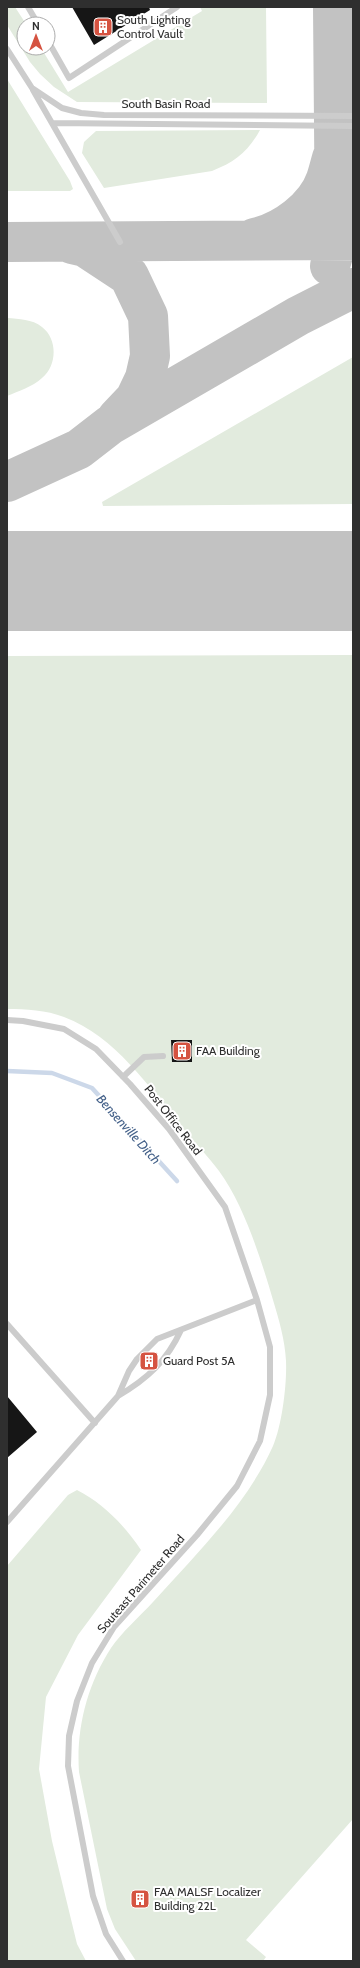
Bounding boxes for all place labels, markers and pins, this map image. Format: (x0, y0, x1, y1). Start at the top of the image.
place label: South Lighting Control Vault (117, 12, 191, 41)
building icon: South Lighting Control Vault (92, 16, 114, 38)
building icon: FAA Building (171, 1040, 193, 1062)
place label: FAA Building (196, 1043, 261, 1058)
building icon: Guard Post 5A (138, 1350, 160, 1372)
place label: Guard Post 5A (163, 1353, 236, 1368)
place label: FAA MALSF Localizer Building 22L (154, 1884, 261, 1913)
building icon: FAA MALSF Localizer Building 22L (129, 1888, 151, 1910)

